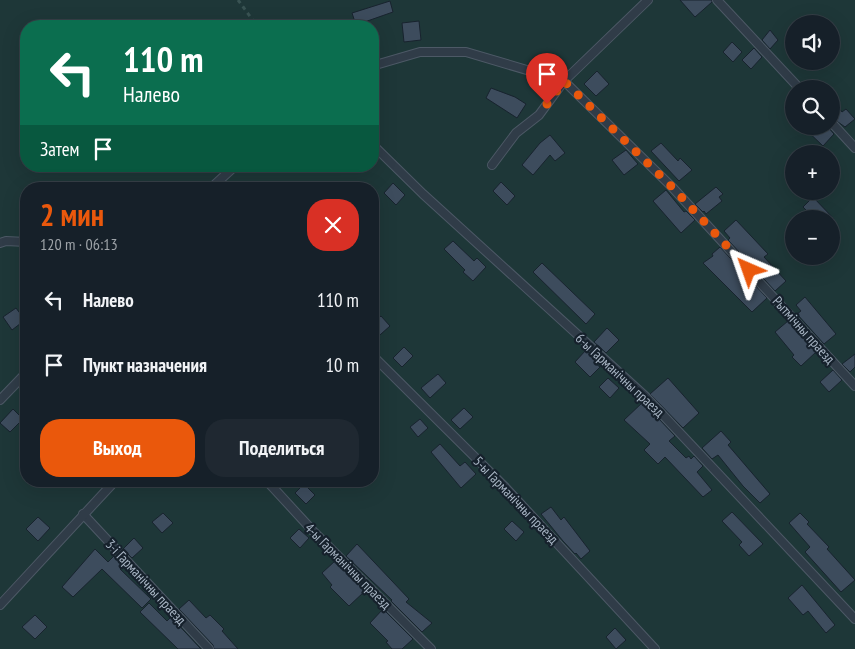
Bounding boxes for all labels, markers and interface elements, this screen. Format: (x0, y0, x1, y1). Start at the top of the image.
map controls (785, 15, 840, 265)
button: sound (785, 15, 840, 70)
text: 110 m (123, 36, 204, 82)
icon: left (40, 40, 105, 105)
pin (526, 53, 568, 104)
icon: arrive (533, 60, 561, 88)
text: Налево (123, 80, 180, 108)
button: search (785, 80, 840, 135)
icon: arrive (89, 135, 117, 163)
text: Затем (40, 137, 79, 161)
button: + (785, 145, 840, 200)
text: 2 мин (40, 195, 104, 234)
button: close (307, 199, 359, 251)
button: − (785, 210, 840, 265)
text: 120 m · 06:13 (40, 234, 118, 254)
position arrow (722, 243, 774, 295)
icon: left (40, 286, 68, 314)
text: Налево (83, 288, 134, 312)
text: 110 m (317, 288, 359, 312)
street label: Рытмічны праезд (769, 292, 839, 368)
street label: 6-ы Гарманічны праезд (572, 329, 668, 421)
icon: arrive (40, 351, 68, 379)
text: Пункт назначения (83, 353, 207, 377)
text: 10 m (326, 353, 359, 377)
button: Выход (40, 419, 195, 477)
button: Поделиться (205, 419, 359, 477)
street label: 5-ы Гарманічны праезд (470, 452, 562, 548)
street label: 4-ы Гарманічны праезд (301, 519, 395, 613)
street label: 3-і Гарманічны праезд (102, 535, 190, 629)

